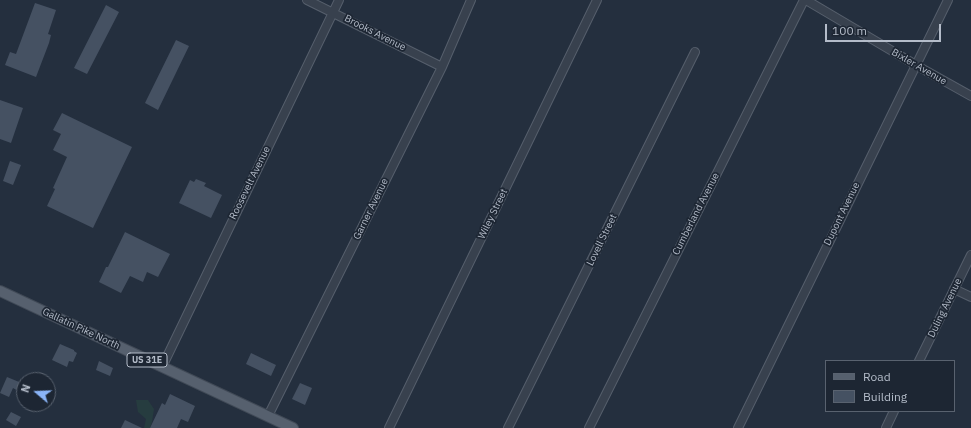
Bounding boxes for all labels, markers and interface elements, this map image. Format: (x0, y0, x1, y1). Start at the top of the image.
street label: Brooks Avenue (342, 12, 408, 54)
scale bar (827, 16, 943, 42)
text: 100 m (832, 23, 867, 38)
street label: Bixler Avenue (889, 46, 949, 88)
street label: Roosevelt Avenue (227, 144, 273, 222)
street label: Cumberland Avenue (670, 171, 722, 257)
street label: Garner Avenue (351, 176, 391, 242)
street label: Dupont Avenue (822, 180, 862, 248)
street label: Wiley Street (476, 187, 510, 241)
street label: Lovell Street (584, 212, 620, 268)
street label: Duling Avenue (926, 276, 964, 340)
street label: Gallatin Pike North (40, 306, 122, 352)
road number: US 31E (127, 353, 167, 367)
legend (825, 360, 955, 412)
text: Road (863, 369, 891, 384)
north arrow (16, 372, 56, 412)
text: N (18, 382, 34, 394)
text: Building (863, 389, 907, 404)

